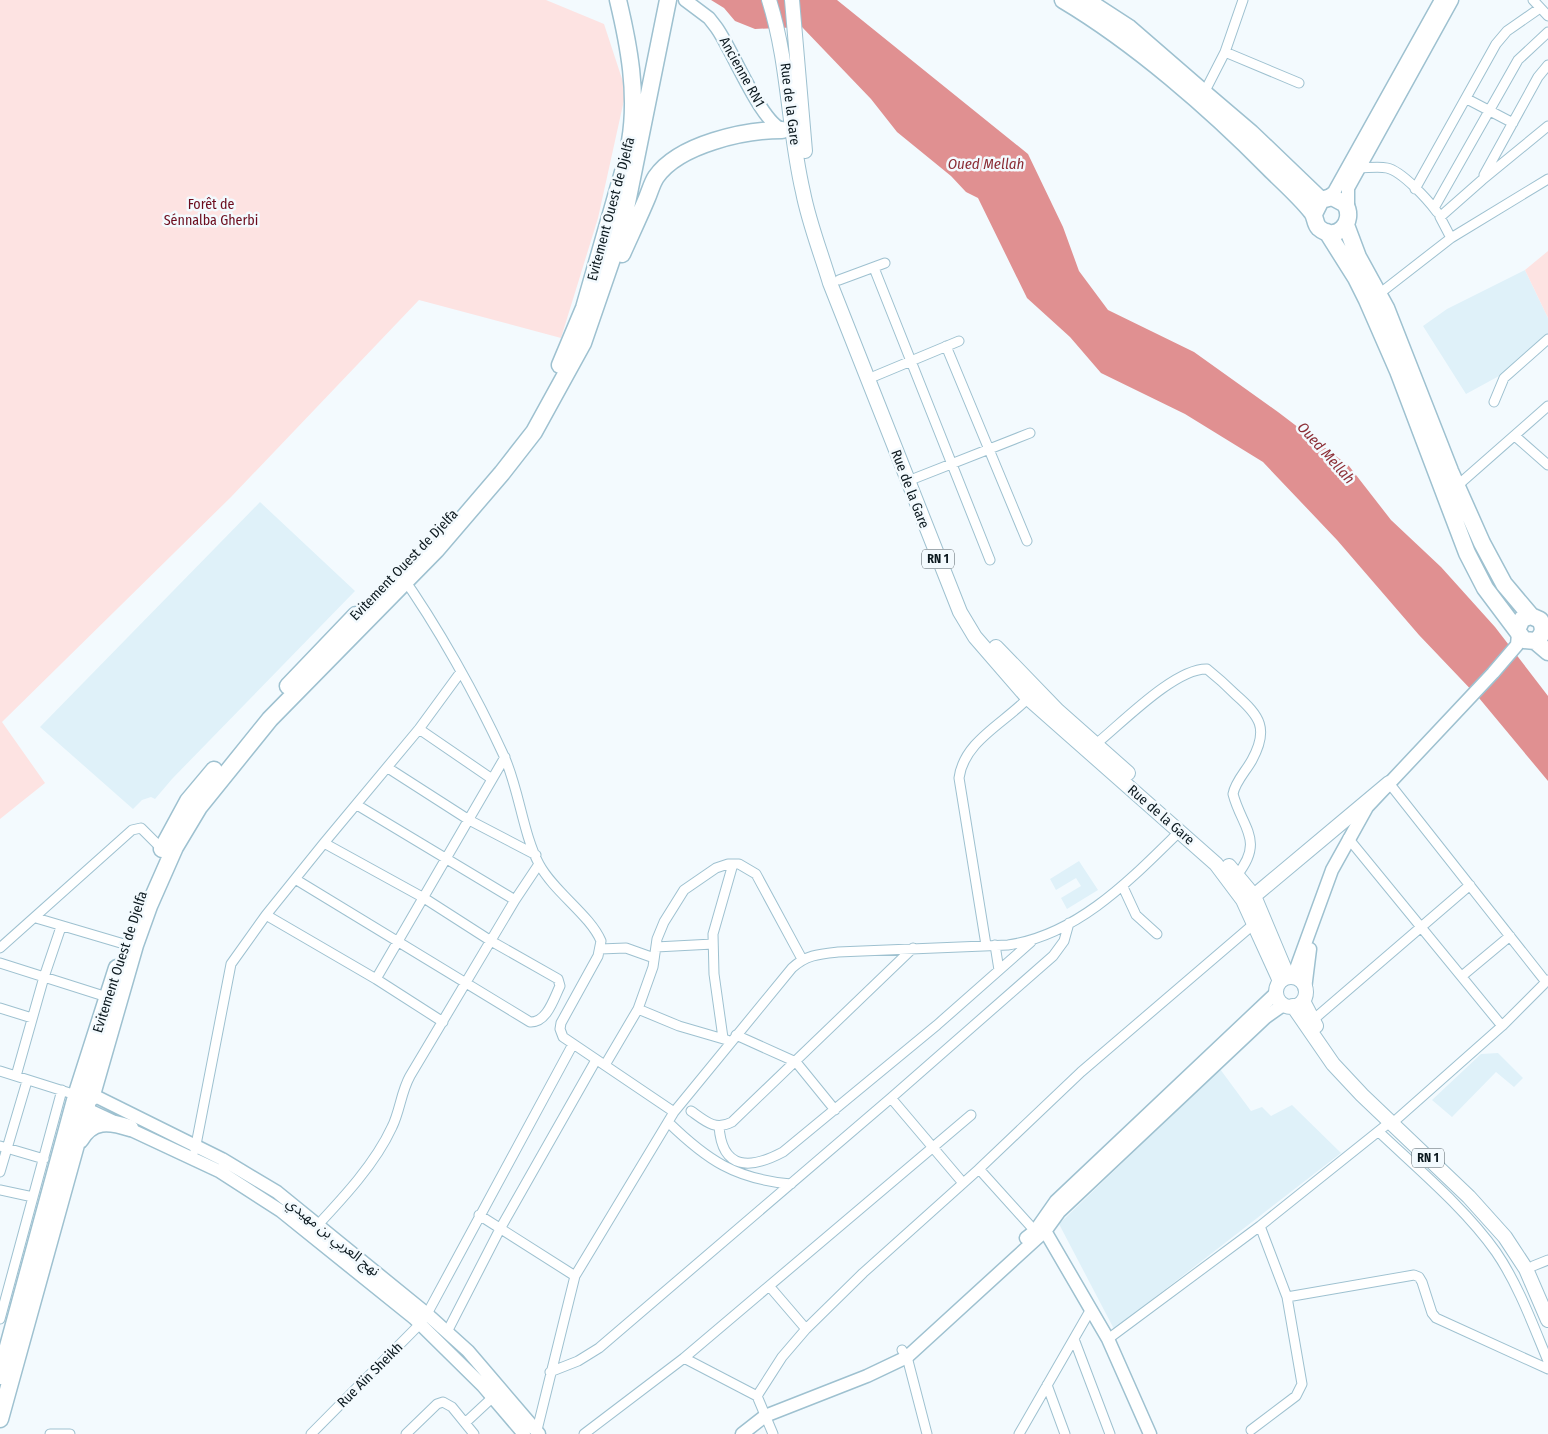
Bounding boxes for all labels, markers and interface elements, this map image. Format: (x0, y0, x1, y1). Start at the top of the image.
street label: Ancienne RN1 (716, 34, 768, 110)
street label: Rue de la Gare (777, 62, 804, 146)
street label: Evitement Ouest de Djelfa (584, 135, 638, 283)
water label: Oued Mellah (948, 155, 1024, 173)
park label: Forêt de Sénnalba Gherbi (164, 196, 258, 229)
water label: Oued Mellah (1294, 418, 1358, 488)
street label: Rue de la Gare (887, 447, 933, 531)
street label: Evitement Ouest de Djelfa (346, 506, 462, 624)
road number: RN 1 (922, 550, 954, 568)
street label: Rue de la Gare (1124, 781, 1198, 849)
street label: Evitement Ouest de Djelfa (89, 889, 151, 1035)
road number: RN 1 (1412, 1148, 1444, 1168)
street label: نهج العربي بن مهيدي (282, 1194, 383, 1282)
street label: Rue Aïn Sheikh (334, 1339, 406, 1411)

